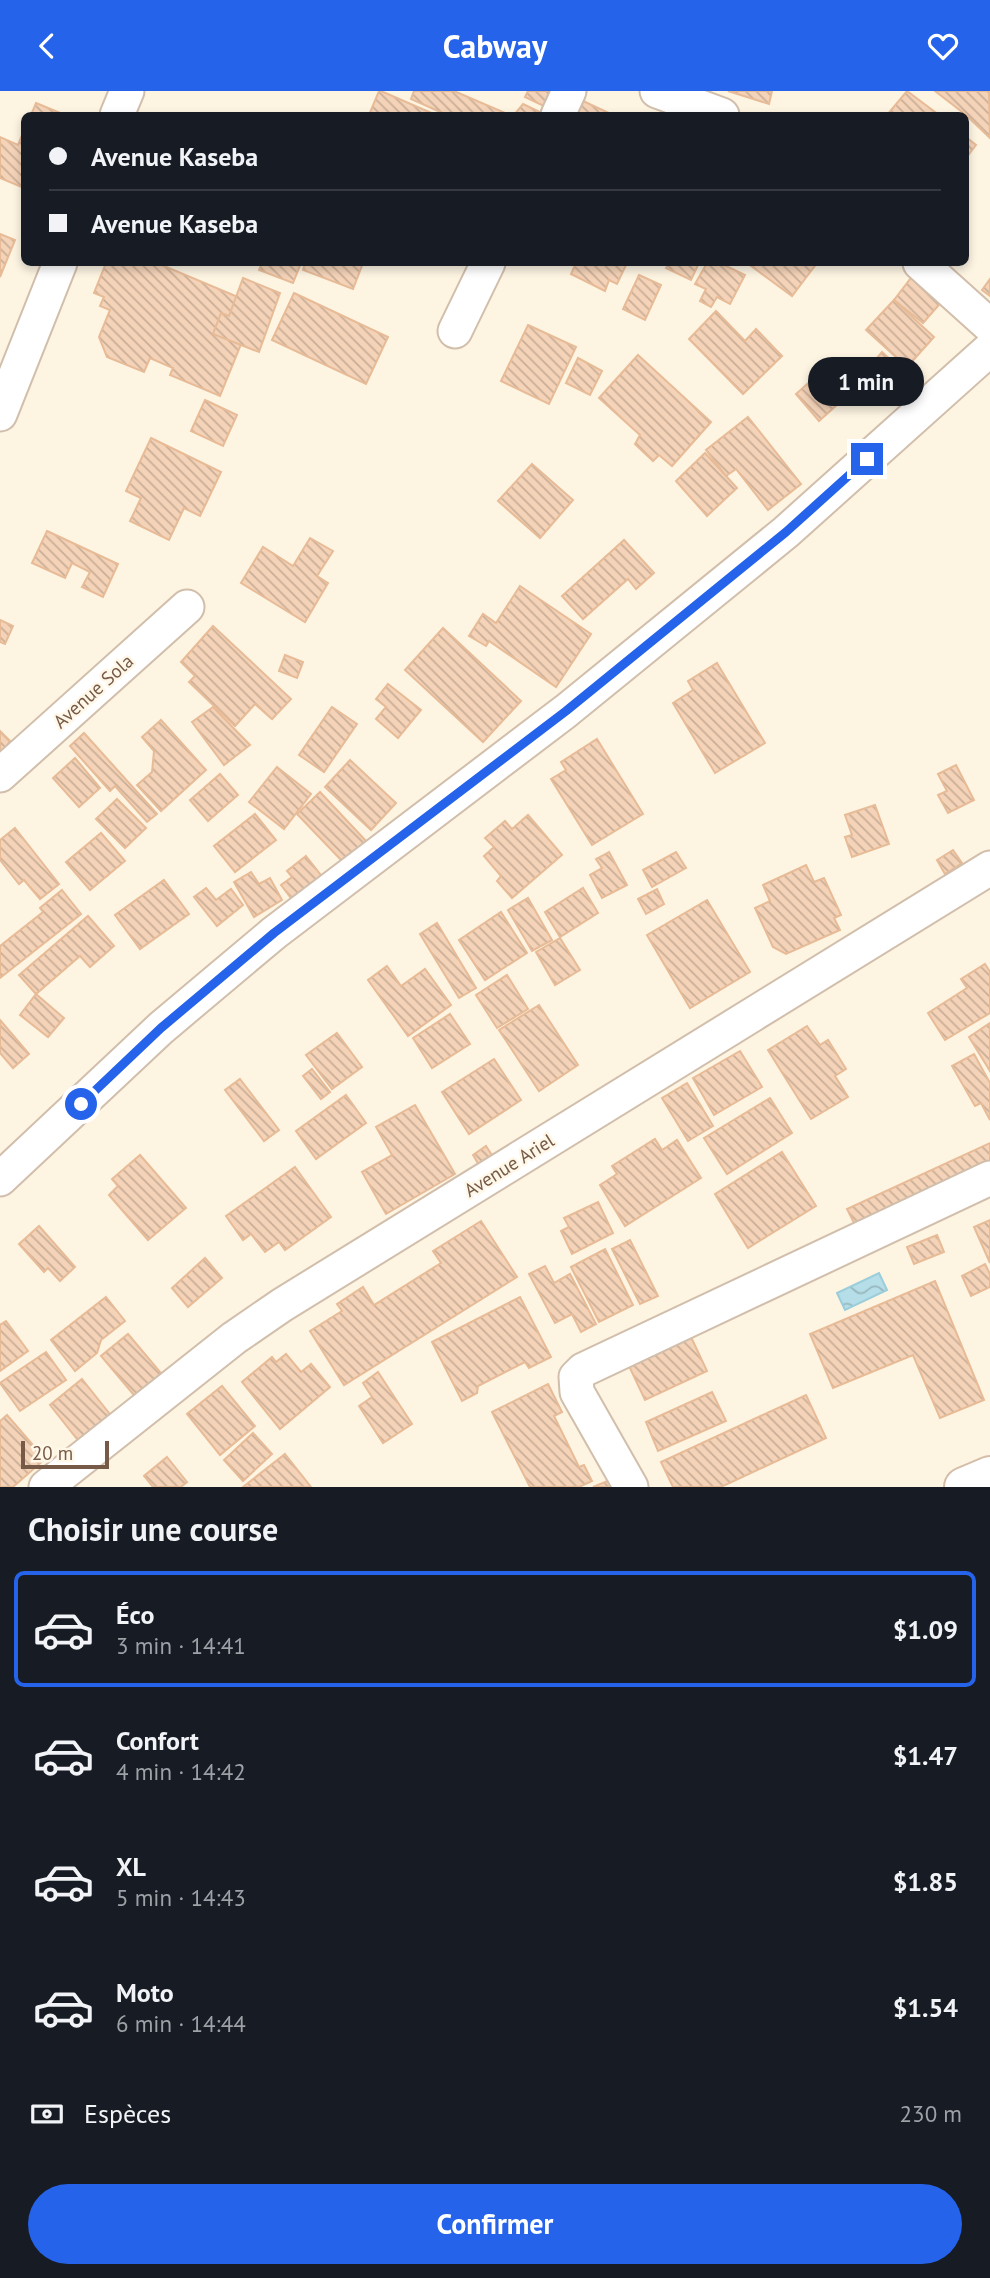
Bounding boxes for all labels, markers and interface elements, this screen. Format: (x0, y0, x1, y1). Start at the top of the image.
text: Cabway (443, 25, 547, 67)
icon: back (28, 27, 66, 65)
icon: heart (924, 27, 962, 65)
text: Avenue Kaseba (91, 140, 258, 173)
text: Avenue Kaseba (91, 207, 258, 240)
callout: 1 min (809, 357, 925, 407)
text: 1 min (838, 367, 894, 396)
route end (851, 443, 883, 475)
street label: Avenue Sola (48, 649, 138, 733)
route start (65, 1088, 97, 1120)
street label: Avenue Ariel (460, 1128, 559, 1202)
scale bar (21, 1438, 108, 1470)
text: 20 m (32, 1441, 73, 1465)
text: Choisir une course (28, 1508, 278, 1550)
icon: car (32, 1598, 95, 1661)
text: Éco (116, 1598, 154, 1631)
text: $1.09 (893, 1613, 958, 1646)
text: 3 min · 14:41 (116, 1631, 246, 1660)
icon: car (32, 1724, 95, 1787)
text: Confort (116, 1724, 199, 1757)
text: $1.47 (893, 1739, 958, 1772)
text: 4 min · 14:42 (116, 1757, 246, 1786)
icon: car (32, 1850, 95, 1913)
text: XL (116, 1850, 146, 1883)
text: $1.85 (893, 1865, 958, 1898)
text: 5 min · 14:43 (116, 1883, 246, 1912)
icon: car (32, 1976, 95, 2039)
text: Moto (116, 1976, 174, 2009)
text: $1.54 (893, 1991, 958, 2024)
text: 6 min · 14:44 (116, 2009, 246, 2038)
icon: cash (28, 2095, 66, 2133)
text: Espèces (84, 2097, 171, 2130)
text: 230 m (900, 2099, 962, 2128)
button: Confirmer (28, 2184, 962, 2264)

